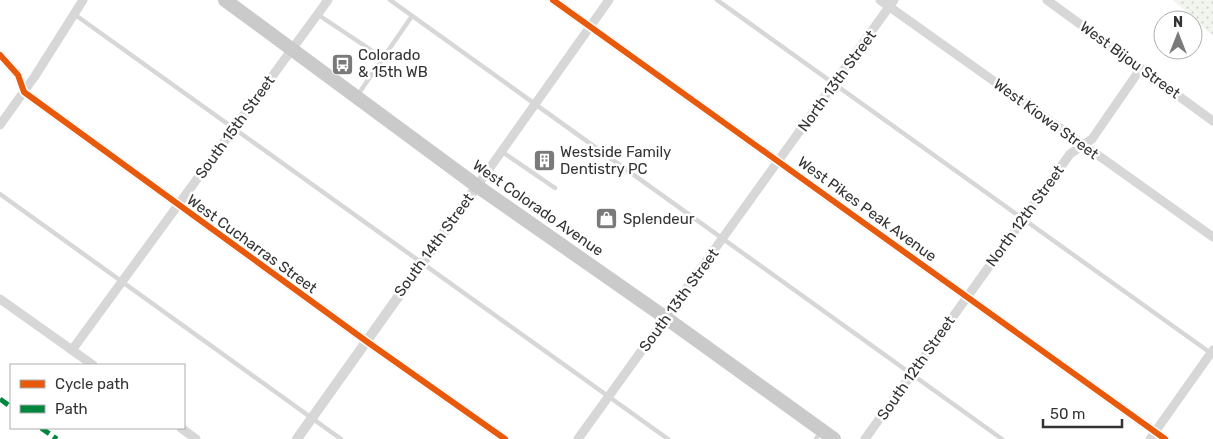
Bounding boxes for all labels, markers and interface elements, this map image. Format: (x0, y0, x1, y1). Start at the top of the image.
north arrow (1153, 10, 1203, 60)
text: N (1173, 14, 1183, 31)
street label: West Bijou Street (1076, 18, 1184, 102)
street label: North 13th Street (794, 27, 880, 135)
place label: Colorado & 15th WB (358, 46, 428, 81)
bus stop icon: Colorado & 15th WB (330, 52, 354, 76)
street label: South 15th Street (192, 72, 279, 182)
street label: West Kiowa Street (990, 75, 1102, 163)
place label: Westside Family Dentistry PC (560, 143, 671, 178)
building icon: Westside Family Dentistry PC (532, 149, 556, 173)
street label: West Pikes Peak Avenue (794, 153, 940, 265)
street label: West Colorado Avenue (469, 156, 607, 260)
street label: North 12th Street (982, 162, 1068, 270)
street label: South 14th Street (390, 190, 478, 300)
street label: West Cucharras Street (184, 191, 321, 297)
shop icon: Splendeur (595, 207, 619, 231)
place label: Splendeur (623, 210, 695, 228)
street label: South 13th Street (636, 245, 723, 355)
street label: South 12th Street (873, 312, 959, 424)
legend (10, 364, 185, 429)
text: Cycle path (55, 375, 129, 393)
scale bar (1043, 396, 1122, 428)
text: Path (55, 400, 88, 418)
text: 50 m (1050, 405, 1085, 423)

